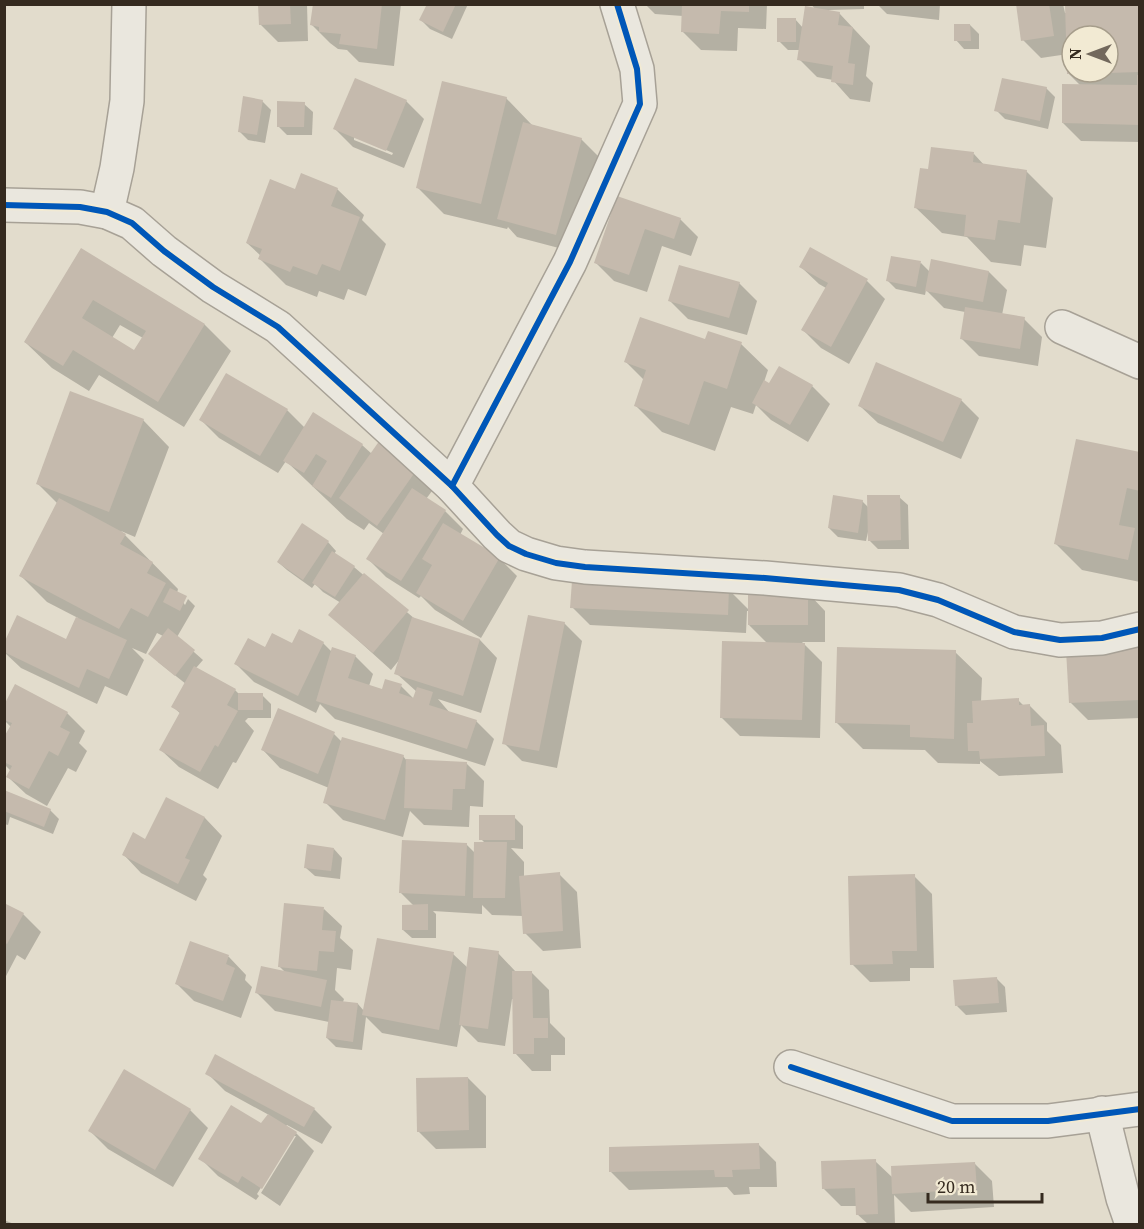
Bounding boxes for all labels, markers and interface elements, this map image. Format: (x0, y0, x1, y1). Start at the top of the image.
north arrow (1060, 24, 1120, 84)
text: N (1064, 48, 1086, 60)
scale bar (928, 1166, 1042, 1204)
text: 20 m (937, 1174, 975, 1199)

